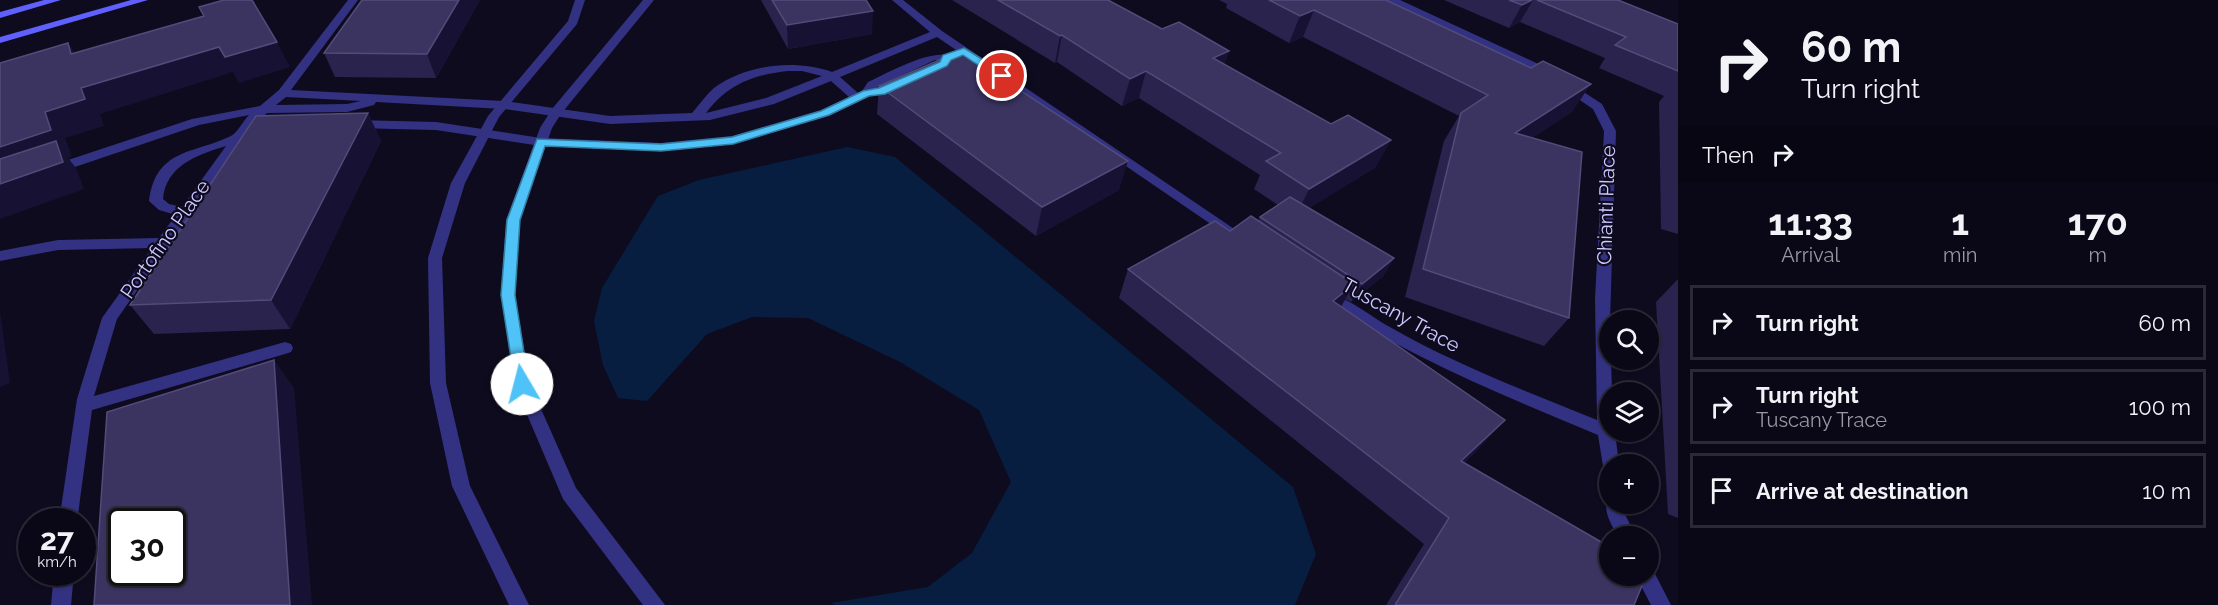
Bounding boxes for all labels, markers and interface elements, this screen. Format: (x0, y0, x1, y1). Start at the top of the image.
text: 60 m (1801, 23, 1901, 72)
icon: right (1702, 24, 1780, 102)
pin (976, 50, 1027, 101)
icon: arrive (985, 59, 1018, 92)
text: Turn right (1801, 73, 1920, 104)
icon: right (1766, 138, 1799, 171)
text: Then (1702, 142, 1754, 168)
street label: Chianti Place (1592, 144, 1620, 265)
street label: Portofino Place (115, 175, 215, 303)
text: 11:33 (1768, 201, 1853, 243)
text: 1 (1951, 201, 1969, 243)
text: 170 (2068, 201, 2128, 243)
text: Arrival (1781, 243, 1840, 267)
text: min (1943, 243, 1977, 267)
text: m (2089, 243, 2107, 267)
street label: Tuscany Trace (1338, 273, 1464, 357)
icon: right (1705, 306, 1738, 339)
map controls (1599, 310, 1659, 586)
button: search (1599, 310, 1659, 370)
text: Turn right (1756, 310, 1859, 336)
text: 60 m (2138, 310, 2191, 336)
position arrow (490, 352, 554, 416)
button: layers (1599, 382, 1659, 442)
text: Turn right (1756, 382, 1859, 408)
icon: right (1705, 390, 1738, 423)
text: 100 m (2129, 394, 2191, 420)
text: Tuscany Trace (1756, 408, 1887, 432)
button: + (1599, 454, 1659, 514)
icon: arrive (1705, 474, 1738, 507)
text: Arrive at destination (1756, 478, 1969, 504)
text: 10 m (2142, 478, 2191, 504)
speed limit sign: 30 (108, 508, 186, 586)
text: 27 (40, 522, 74, 557)
button: − (1599, 526, 1659, 586)
text: km/h (37, 553, 77, 571)

